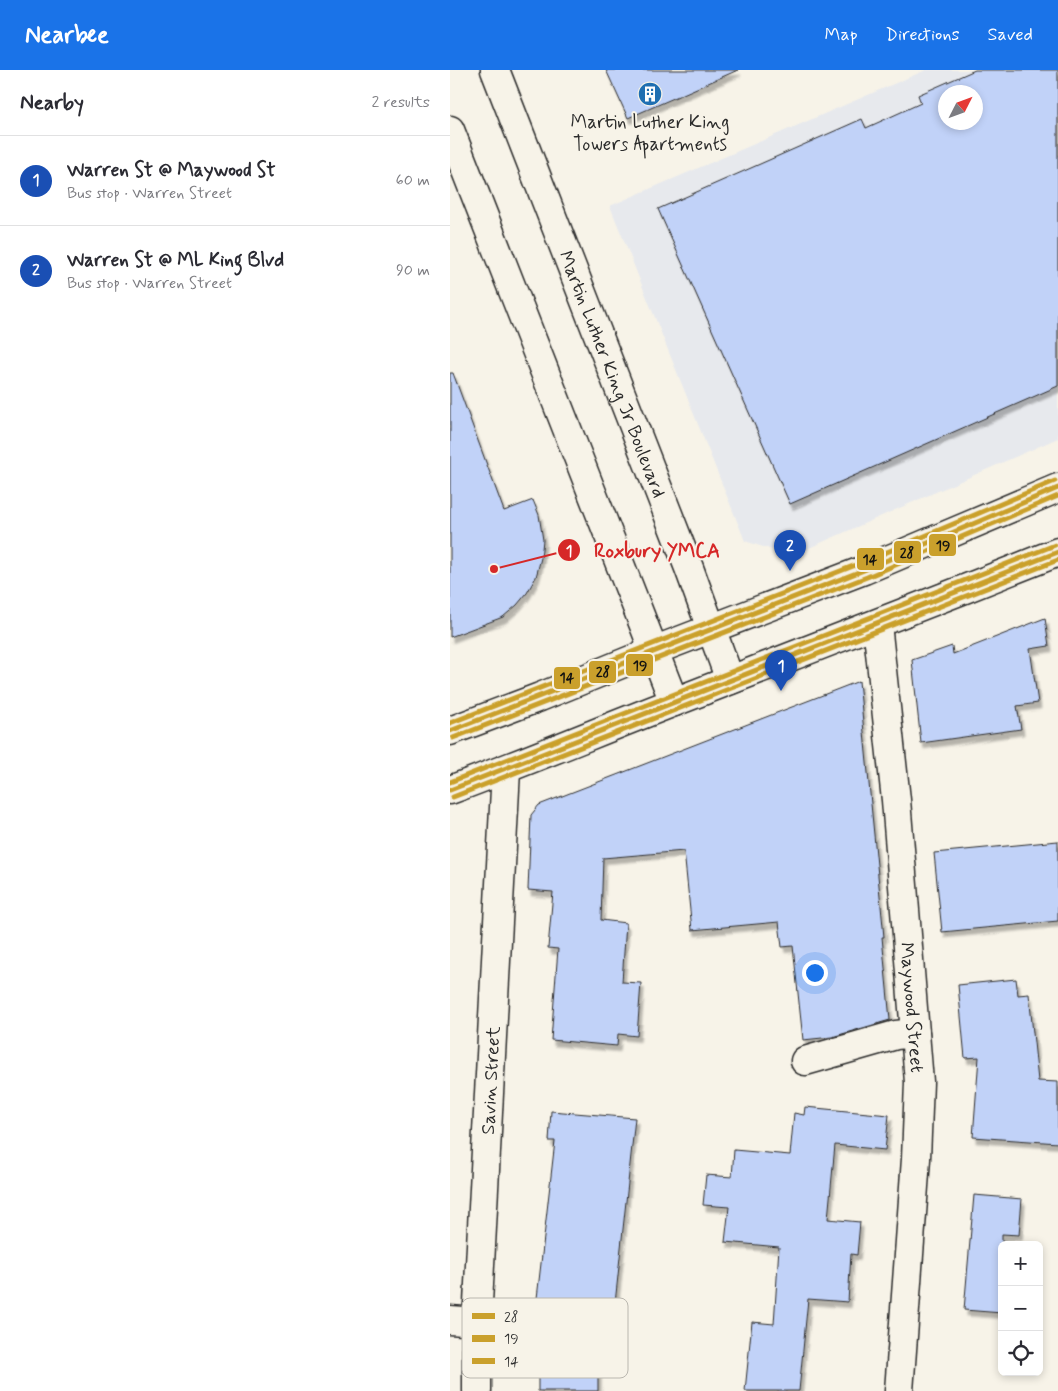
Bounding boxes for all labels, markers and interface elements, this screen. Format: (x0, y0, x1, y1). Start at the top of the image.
text: Nearbee (25, 20, 109, 51)
text: Map (825, 23, 858, 47)
text: Directions (886, 23, 960, 47)
text: Saved (988, 23, 1033, 47)
building icon: Martin Luther King Towers Apartments (637, 81, 663, 107)
north arrow (938, 85, 983, 130)
text: Nearby (20, 89, 84, 117)
text: 2 results (372, 92, 430, 113)
place label: Martin Luther King Towers Apartments (571, 110, 729, 159)
text: Warren St @ Maywood St (67, 158, 275, 183)
text: 1 (32, 170, 40, 191)
text: 60 m (396, 170, 430, 191)
text: Bus stop · Warren Street (67, 183, 232, 204)
street label: Martin Luther King Jr Boulevard (553, 247, 671, 501)
text: Warren St @ ML King Blvd (67, 248, 284, 273)
text: 2 (32, 260, 40, 281)
text: 90 m (396, 260, 430, 281)
text: Bus stop · Warren Street (67, 273, 232, 294)
pin: 2 (774, 530, 806, 571)
callout: Roxbury YMCA (557, 533, 732, 568)
line badge: 19 (928, 533, 957, 557)
text: 19 (936, 537, 950, 555)
text: Roxbury YMCA (594, 538, 720, 565)
line badge: 28 (893, 540, 922, 564)
text: 1 (566, 542, 572, 562)
text: 28 (900, 544, 915, 562)
line badge: 14 (856, 547, 885, 571)
text: 14 (863, 551, 878, 569)
pin: 1 (765, 650, 797, 691)
line badge: 19 (625, 653, 654, 677)
text: 19 (633, 657, 647, 675)
line badge: 28 (588, 660, 617, 684)
text: 28 (596, 663, 611, 681)
line badge: 14 (553, 666, 581, 690)
text: 14 (560, 669, 575, 687)
street label: Maywood Street (894, 941, 929, 1074)
your location (802, 960, 828, 986)
street label: Savin Street (476, 1026, 507, 1135)
map controls (998, 1241, 1043, 1376)
button: + (998, 1241, 1043, 1286)
button: − (998, 1286, 1043, 1331)
legend (462, 1298, 628, 1378)
text: 28 (504, 1308, 519, 1326)
text: 19 (504, 1330, 519, 1348)
button: locate (998, 1331, 1043, 1376)
text: 14 (504, 1353, 519, 1371)

